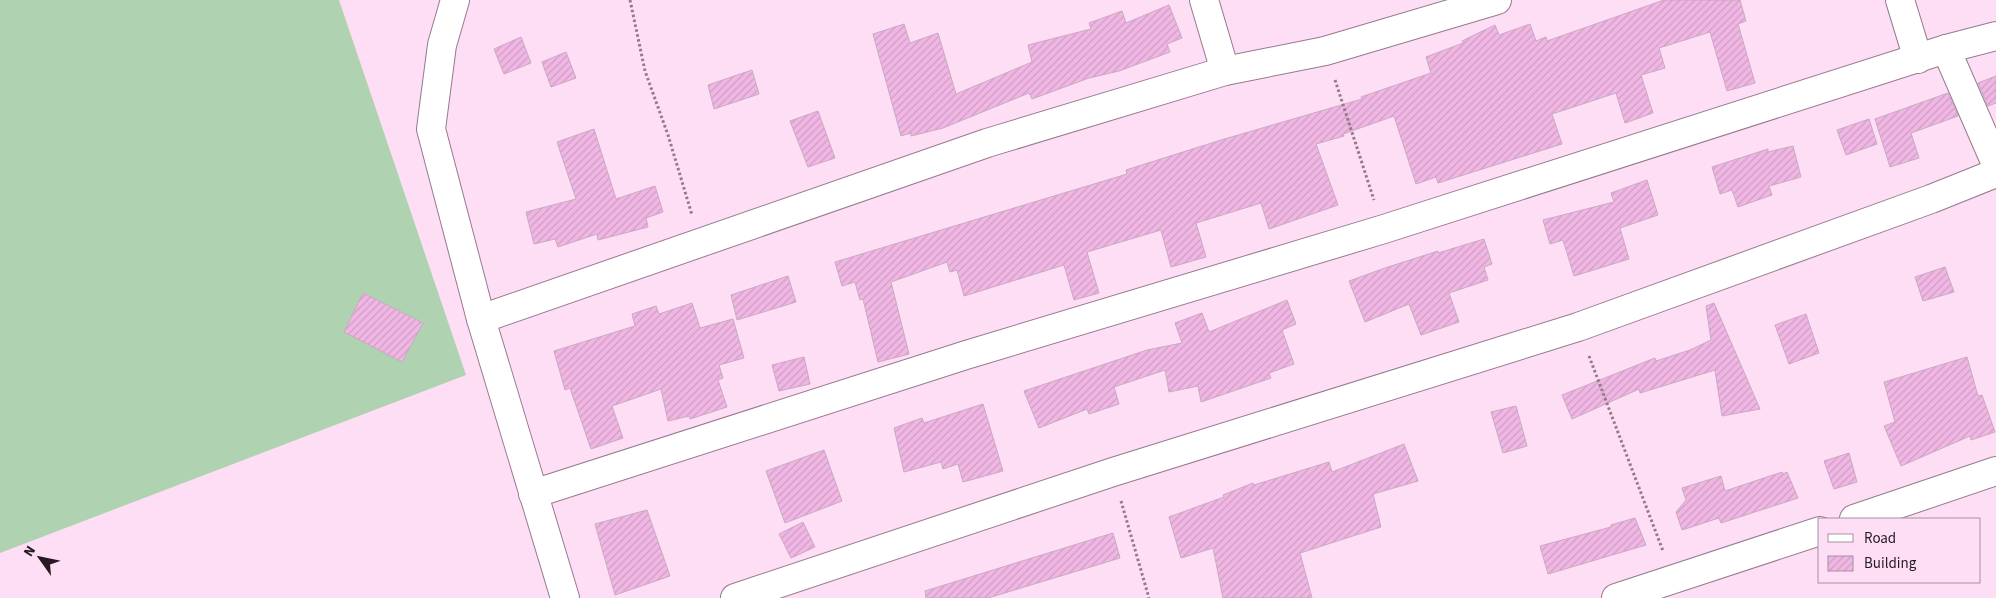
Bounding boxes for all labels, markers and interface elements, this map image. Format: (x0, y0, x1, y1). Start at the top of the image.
legend (1818, 518, 1981, 583)
text: Road (1864, 528, 1896, 549)
north arrow (15, 533, 65, 583)
text: N (19, 542, 41, 561)
text: Building (1864, 553, 1917, 574)

